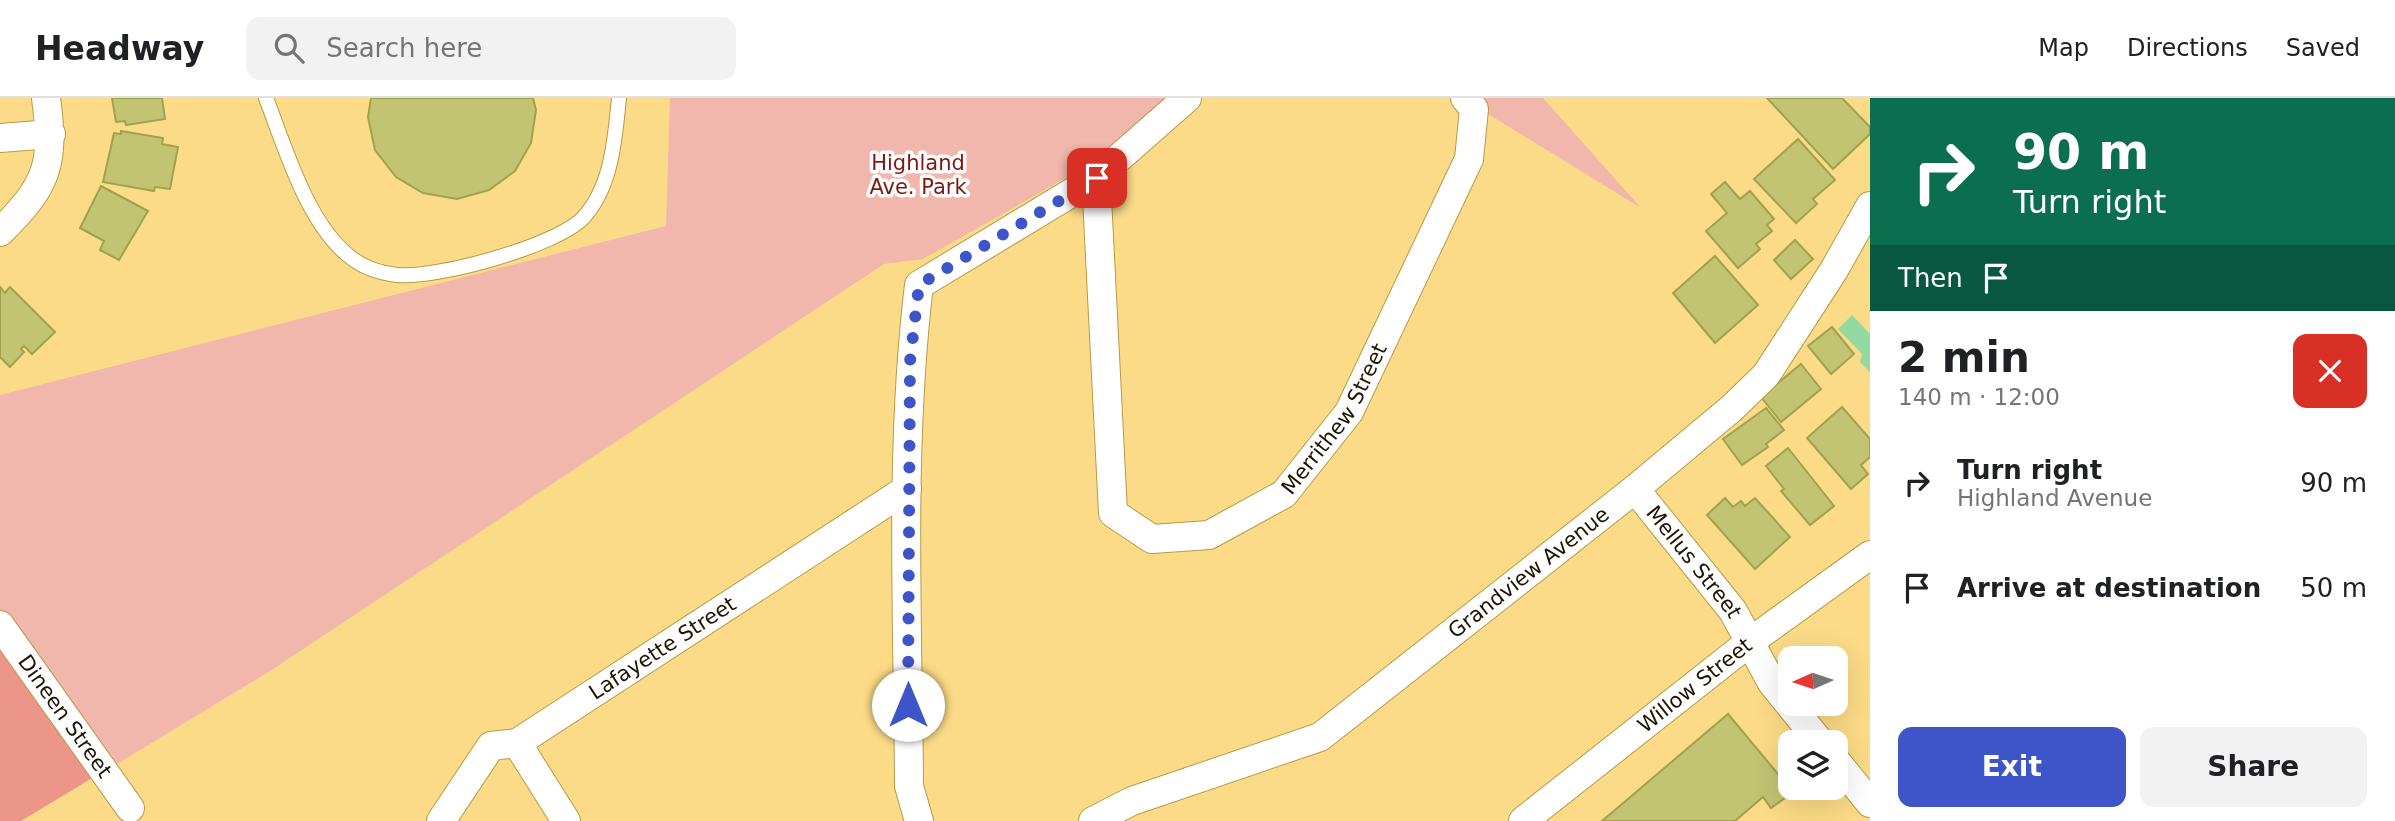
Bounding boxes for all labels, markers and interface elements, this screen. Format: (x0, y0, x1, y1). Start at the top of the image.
search box (246, 17, 736, 80)
text: Headway (35, 29, 204, 68)
icon: search (270, 29, 308, 67)
text: Search here (326, 33, 482, 63)
text: Map (2038, 34, 2089, 62)
text: Directions (2127, 34, 2248, 62)
text: Saved (2286, 34, 2360, 62)
text: 90 m (2013, 124, 2149, 181)
icon: right (1898, 126, 1989, 217)
pin (1067, 148, 1127, 208)
park label: Highland Ave. Park (869, 151, 967, 199)
icon: arrive (1078, 159, 1116, 197)
text: Turn right (2013, 183, 2166, 221)
icon: arrive (1977, 259, 2015, 297)
text: Then (1898, 263, 1963, 293)
text: 2 min (1898, 333, 2030, 382)
button: close (2293, 334, 2367, 408)
street label: Merrithew Street (1277, 340, 1392, 499)
text: 140 m · 12:00 (1898, 384, 2060, 410)
text: Turn right (1957, 455, 2102, 485)
icon: right (1898, 464, 1936, 502)
text: 90 m (2300, 468, 2367, 498)
text: Highland Avenue (1957, 485, 2152, 511)
street label: Mellus Street (1641, 501, 1747, 622)
street label: Grandview Avenue (1444, 502, 1614, 643)
icon: arrive (1898, 569, 1936, 607)
text: Arrive at destination (1957, 573, 2261, 603)
text: 50 m (2300, 573, 2367, 603)
street label: Lafayette Street (585, 592, 740, 705)
street label: Willow Street (1633, 633, 1757, 738)
north arrow (1778, 646, 1848, 716)
map controls (1778, 646, 1848, 800)
street label: Dineen Street (13, 650, 117, 782)
position arrow (871, 668, 945, 742)
button: Exit (1898, 727, 2126, 807)
button: Share (2140, 727, 2367, 807)
button: layers (1778, 730, 1848, 800)

